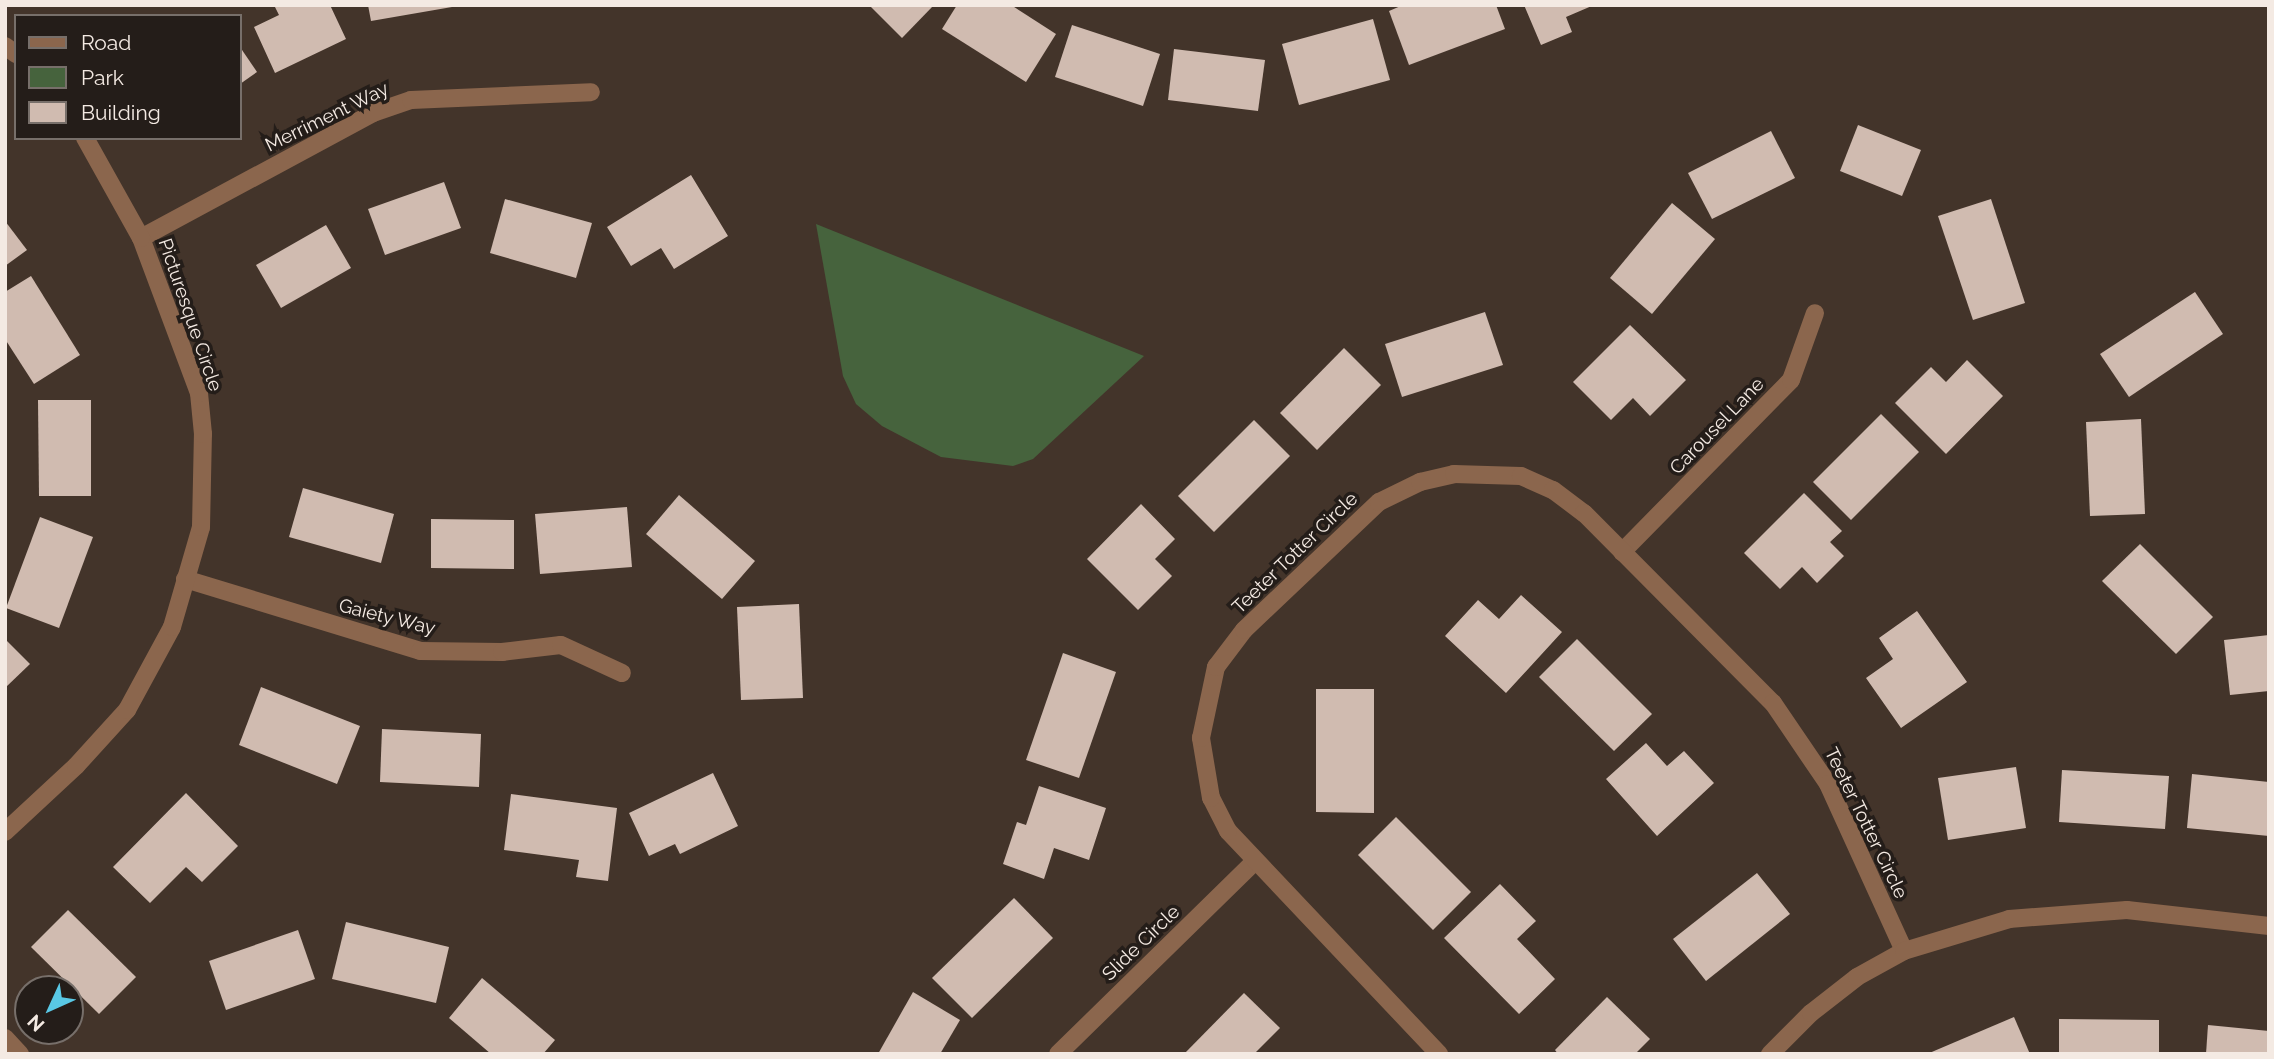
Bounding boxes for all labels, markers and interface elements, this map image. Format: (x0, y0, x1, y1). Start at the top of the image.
legend (14, 14, 242, 140)
text: Road (81, 30, 131, 55)
text: Park (81, 65, 124, 90)
street label: Merriment Way (261, 77, 393, 157)
text: Building (81, 100, 161, 125)
street label: Picturesque Circle (153, 236, 227, 394)
street label: Carousel Lane (1665, 373, 1769, 479)
street label: Teeter Totter Circle (1227, 487, 1363, 619)
street label: Gaiety Way (336, 594, 438, 640)
street label: Teeter Totter Circle (1819, 743, 1913, 903)
street label: Slide Circle (1097, 900, 1185, 986)
north arrow (14, 975, 84, 1045)
text: N (23, 1011, 48, 1036)

